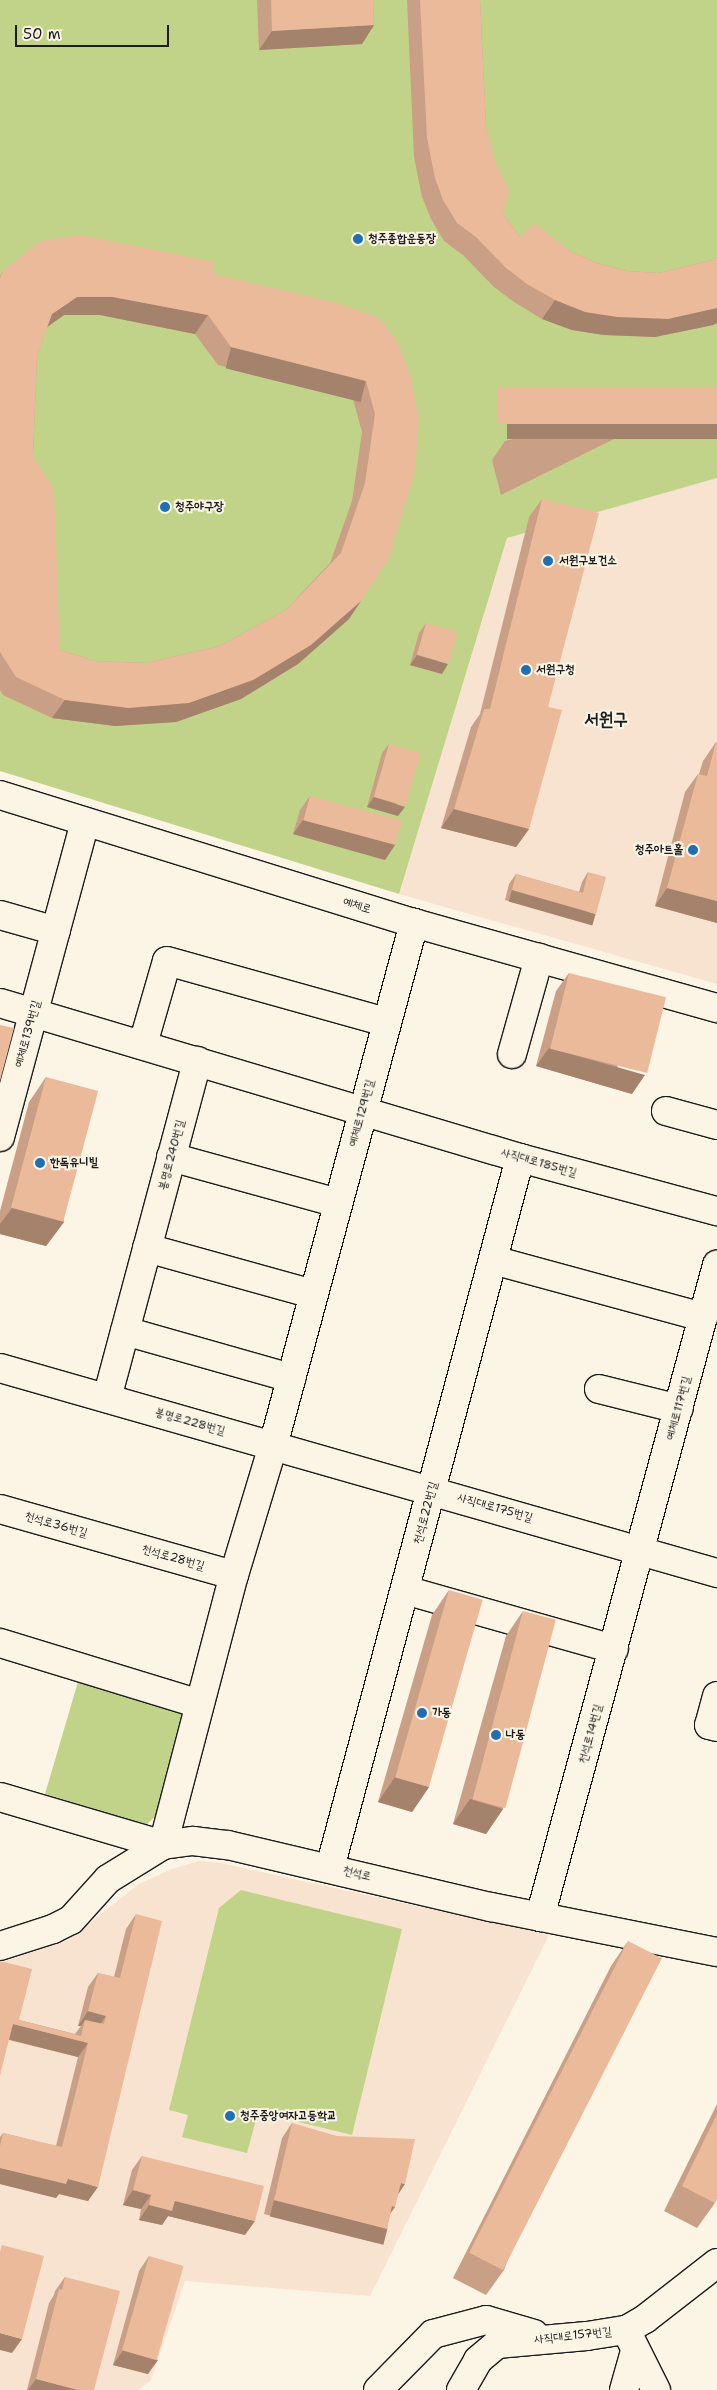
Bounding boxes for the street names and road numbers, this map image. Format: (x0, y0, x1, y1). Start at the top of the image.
street label: 예체로 (341, 895, 373, 917)
street label: 예체로139번길 (12, 999, 44, 1069)
street label: 예체로129번길 (346, 1078, 378, 1148)
street label: 봉명로240번길 (156, 1118, 188, 1192)
street label: 사직대로185번길 (499, 1145, 579, 1181)
street label: 예체로117번길 (664, 1374, 694, 1442)
street label: 봉명로228번길 (153, 1405, 227, 1439)
street label: 천석로22번길 (411, 1480, 441, 1546)
street label: 사직대로175번길 (456, 1490, 534, 1526)
street label: 천석로36번길 (23, 1509, 89, 1541)
street label: 천석로28번길 (140, 1542, 206, 1574)
street label: 천석로14번길 (576, 1703, 606, 1765)
street label: 천석로 (341, 1864, 373, 1884)
street label: 사직대로157번길 (534, 2325, 612, 2347)

